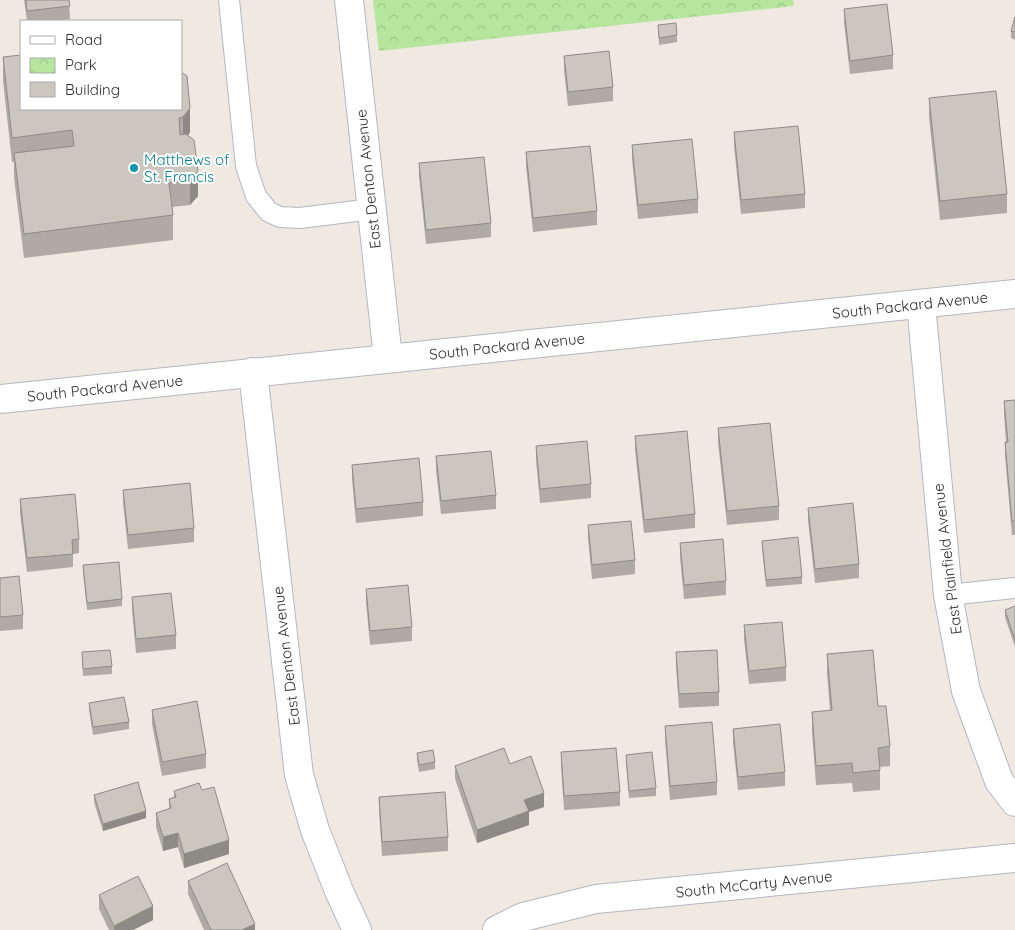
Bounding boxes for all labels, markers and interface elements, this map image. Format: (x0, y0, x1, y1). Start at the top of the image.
legend (20, 20, 182, 110)
text: Road (65, 30, 102, 49)
text: Park (65, 55, 97, 74)
text: Building (65, 80, 120, 99)
street label: East Denton Avenue (351, 108, 385, 250)
place label: Matthews of St. Francis (144, 150, 230, 186)
marker: Matthews of St. Francis (128, 162, 140, 174)
street label: South Packard Avenue (831, 287, 989, 323)
street label: South Packard Avenue (428, 328, 586, 364)
street label: South Packard Avenue (26, 370, 184, 406)
street label: East Plainfield Avenue (928, 482, 966, 636)
street label: East Denton Avenue (268, 585, 304, 727)
street label: South McCarty Avenue (675, 866, 833, 902)

